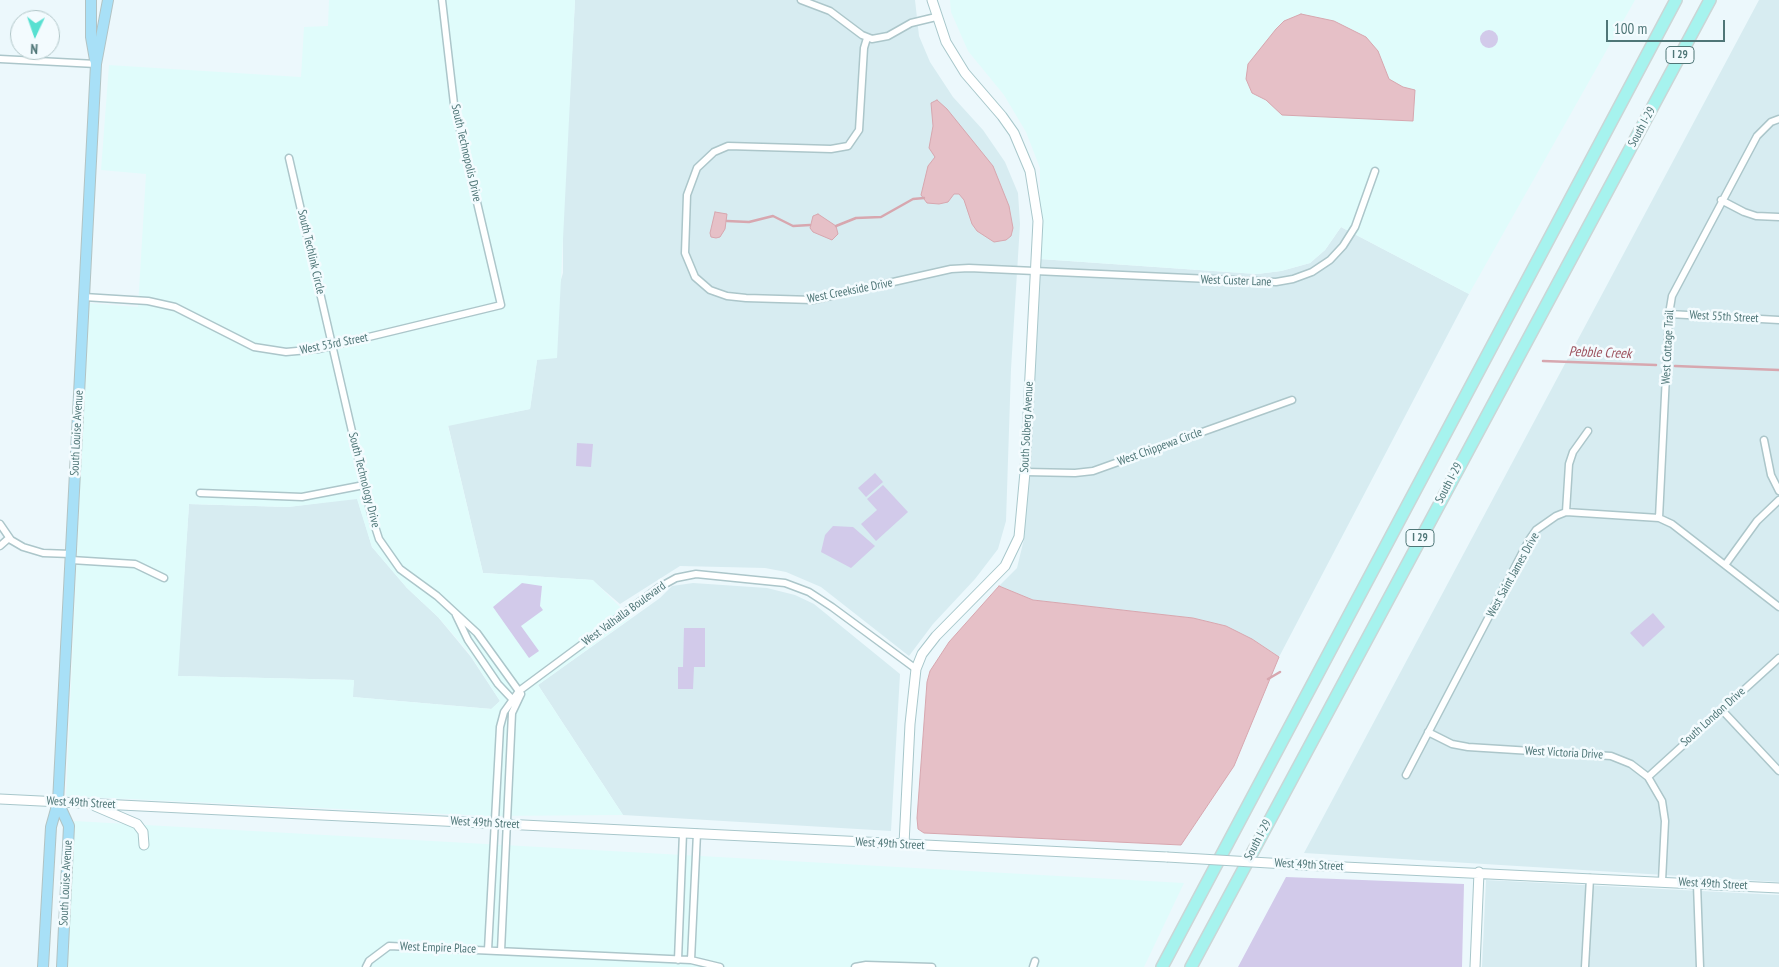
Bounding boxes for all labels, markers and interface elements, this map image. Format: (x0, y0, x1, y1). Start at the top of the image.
north arrow (10, 10, 60, 60)
scale bar (1609, 10, 1728, 42)
text: 100 m (1614, 19, 1647, 38)
text: N (30, 40, 39, 58)
road number: I 29 (1666, 46, 1694, 64)
street label: South Technopolis Drive (448, 103, 484, 203)
street label: South I-29 (1625, 104, 1659, 150)
street label: South Techlink Circle (294, 208, 328, 296)
street label: West Custer Lane (1200, 273, 1272, 289)
street label: West Creekside Drive (806, 276, 894, 306)
street label: West 55th Street (1689, 308, 1759, 326)
street label: West Cottage Trail (1659, 309, 1677, 385)
street label: West 53rd Street (299, 330, 369, 358)
water label: Pebble Creek (1568, 344, 1632, 362)
street label: South Solberg Avenue (1017, 381, 1037, 473)
street label: South Louise Avenue (68, 390, 86, 476)
street label: West Chippewa Circle (1116, 425, 1204, 469)
street label: South Technology Drive (345, 431, 383, 529)
street label: South I-29 (1432, 460, 1466, 506)
road number: I 29 (1406, 530, 1434, 546)
street label: West Saint James Drive (1484, 530, 1542, 620)
street label: West Valhalla Boulevard (579, 579, 669, 649)
street label: South London Drive (1678, 684, 1748, 750)
street label: West Victoria Drive (1525, 744, 1603, 762)
street label: West 49th Street (46, 794, 116, 812)
street label: West 49th Street (450, 814, 520, 832)
street label: South I-29 (1241, 817, 1275, 863)
street label: West 49th Street (855, 835, 925, 853)
street label: South Louise Avenue (57, 840, 75, 926)
street label: West 49th Street (1274, 856, 1344, 874)
street label: West 49th Street (1678, 875, 1748, 893)
street label: West Empire Place (400, 939, 476, 957)

